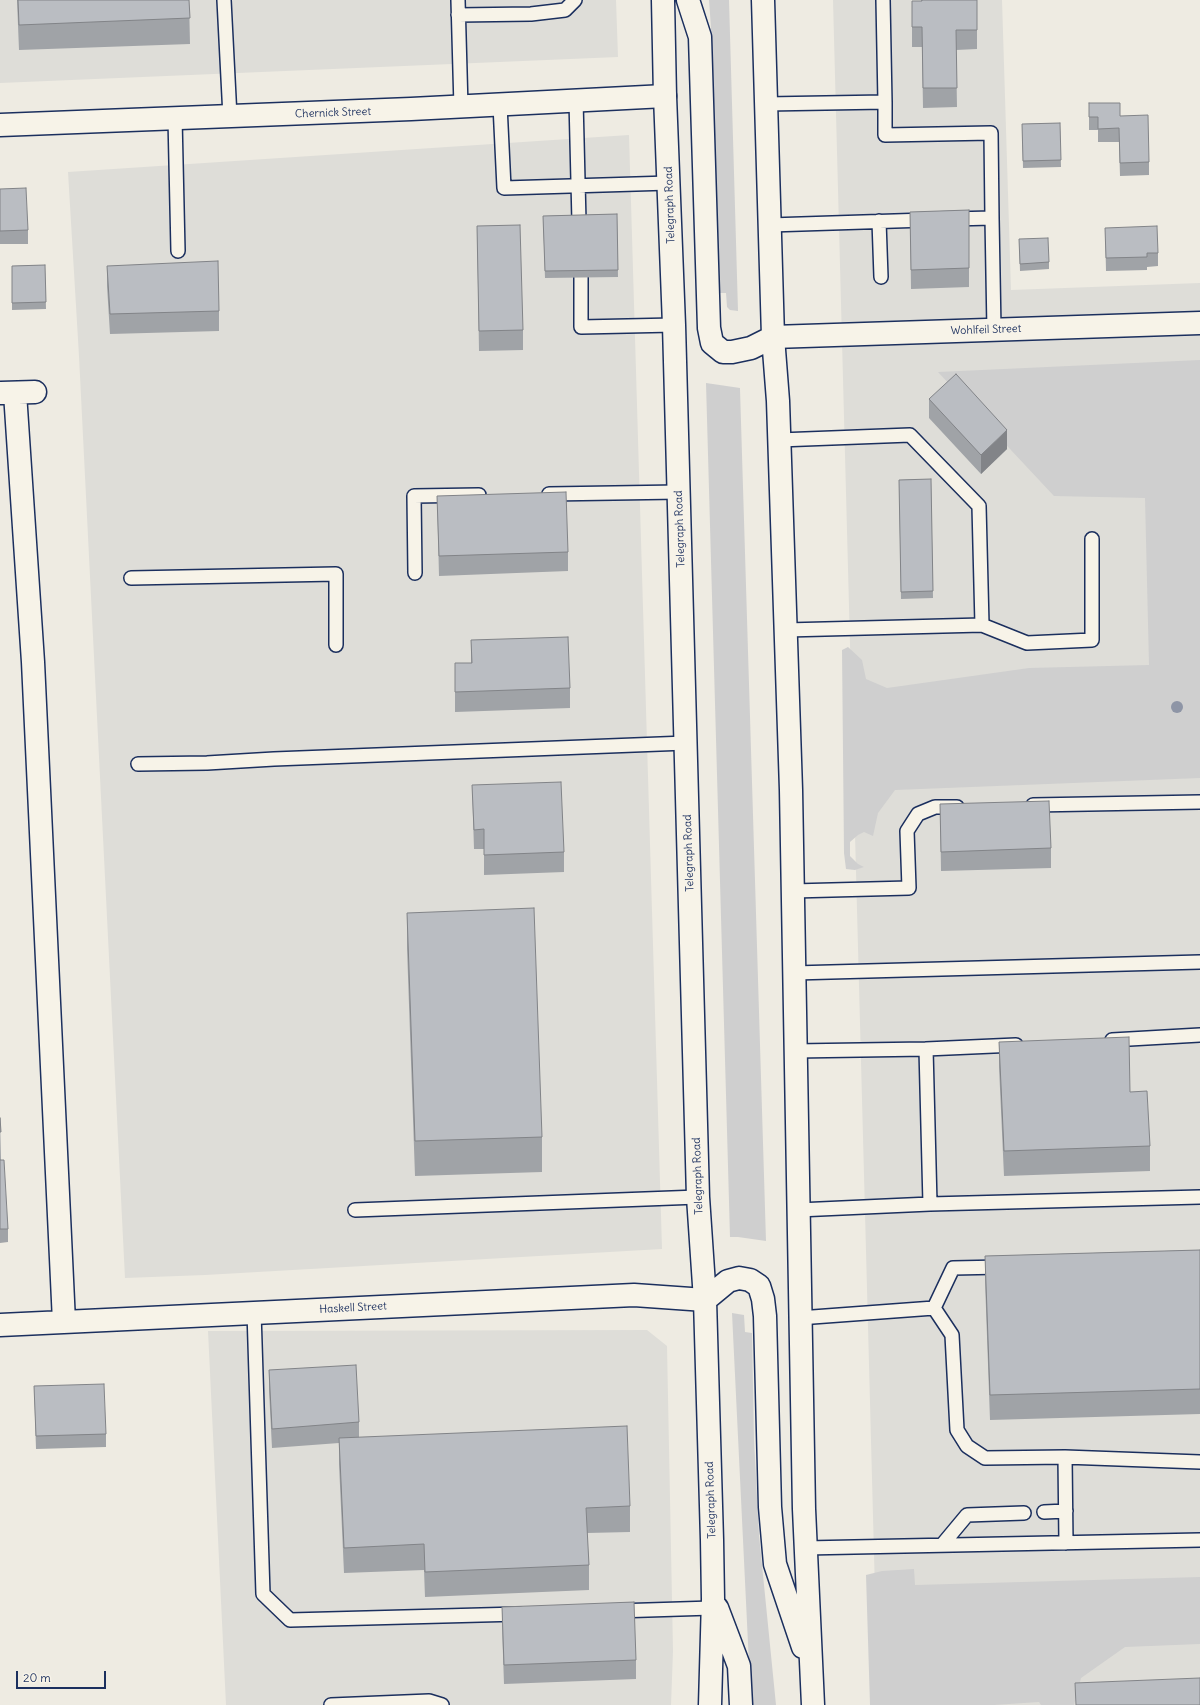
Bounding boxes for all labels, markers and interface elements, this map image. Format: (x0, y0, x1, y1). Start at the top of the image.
street label: Chernick Street (295, 105, 371, 121)
street label: Telegraph Road (662, 166, 678, 244)
street label: Wohlfeil Street (950, 322, 1022, 338)
street label: Telegraph Road (672, 490, 688, 568)
street label: Telegraph Road (681, 814, 697, 892)
street label: Telegraph Road (690, 1137, 706, 1215)
street label: Haskell Street (319, 1300, 387, 1316)
street label: Telegraph Road (703, 1461, 719, 1539)
scale bar (18, 1663, 108, 1689)
text: 20 m (23, 1670, 51, 1685)

